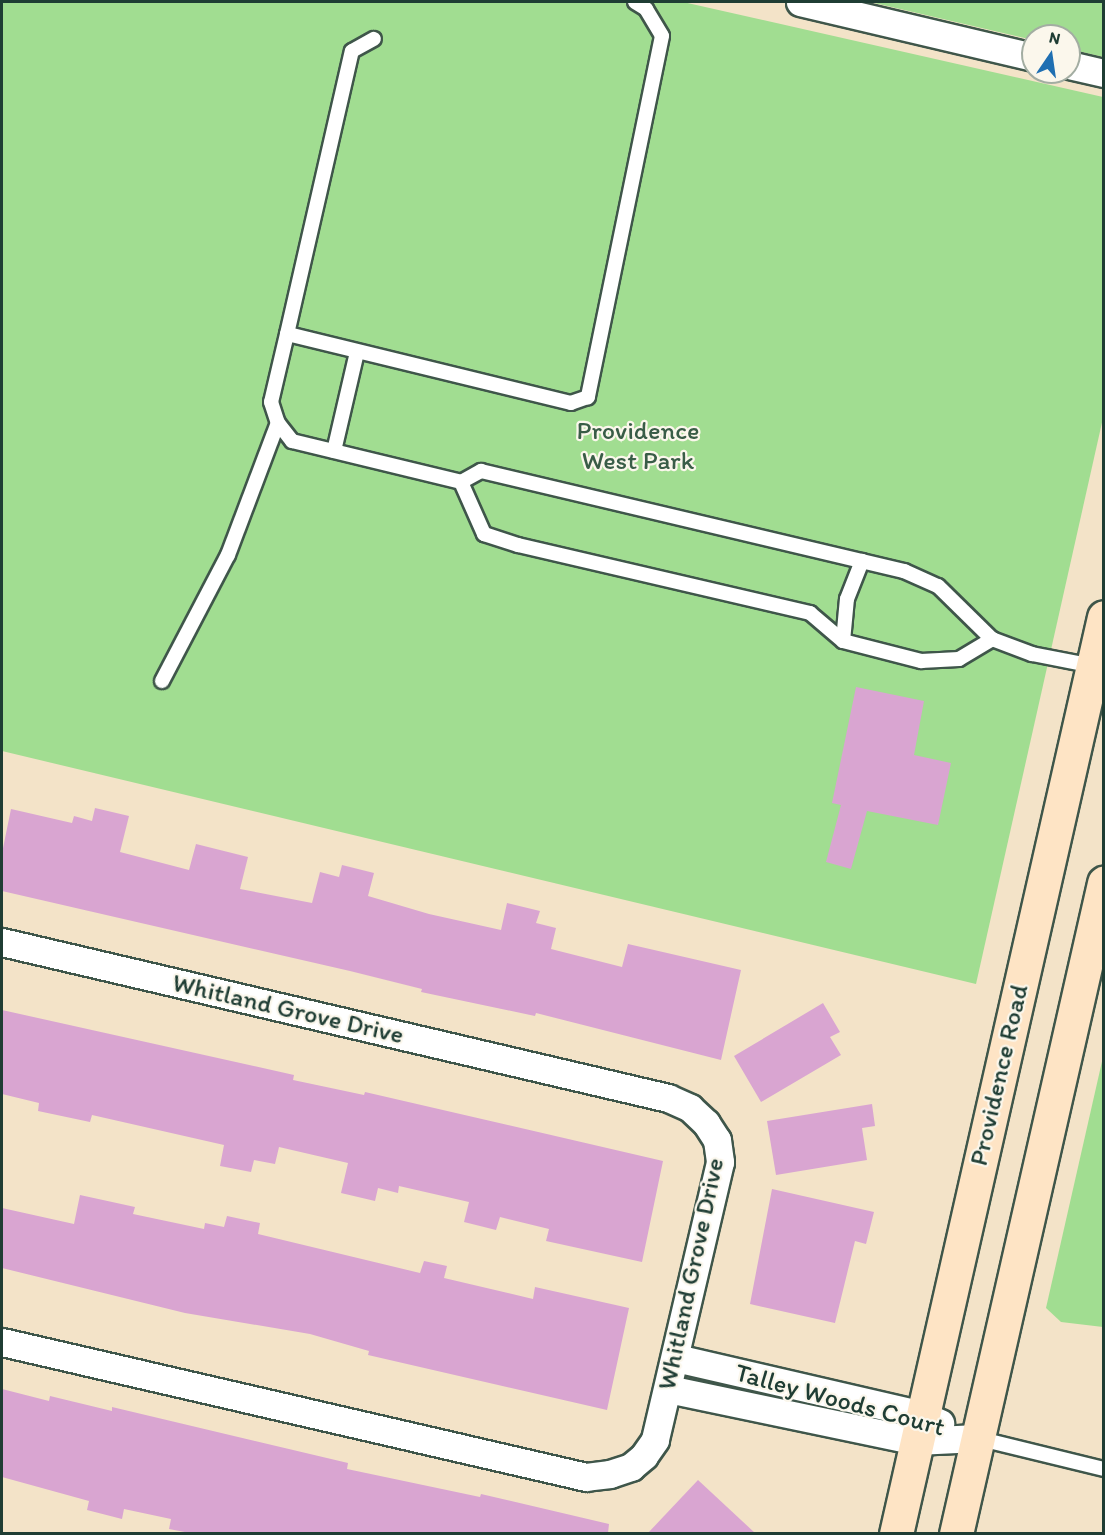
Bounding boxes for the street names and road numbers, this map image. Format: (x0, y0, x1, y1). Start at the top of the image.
street label: Whitland Grove Drive (169, 967, 407, 1051)
street label: Providence Road (963, 982, 1035, 1168)
street label: Whitland Grove Drive (651, 1155, 731, 1393)
street label: Talley Woods Court (732, 1357, 948, 1443)

